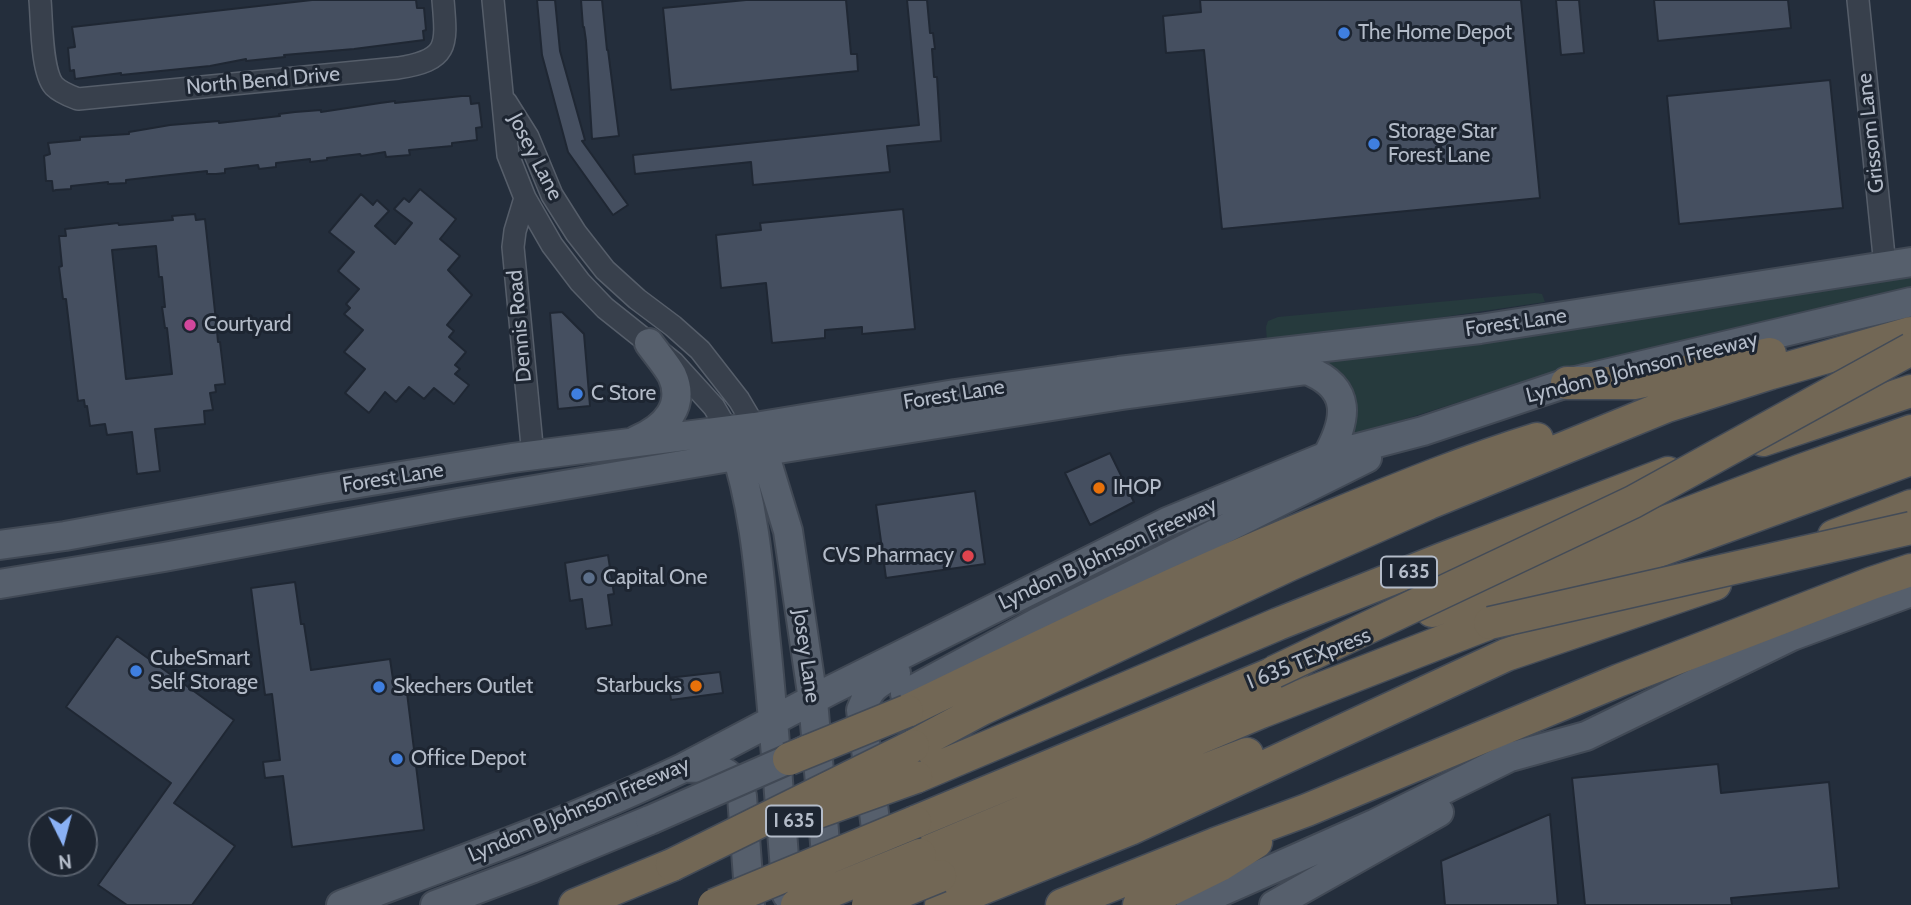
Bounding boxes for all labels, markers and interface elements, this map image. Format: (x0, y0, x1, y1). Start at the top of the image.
place label: The Home Depot (1358, 20, 1512, 46)
marker: The Home Depot (1336, 25, 1352, 41)
street label: North Bend Drive (185, 62, 341, 100)
street label: Grissom Lane (1852, 72, 1890, 194)
street label: Josey Lane (502, 109, 568, 205)
place label: Storage Star Forest Lane (1388, 119, 1497, 169)
marker: Storage Star Forest Lane (1366, 136, 1382, 152)
street label: Dennis Road (503, 269, 537, 383)
street label: Forest Lane (1464, 303, 1568, 343)
place label: Courtyard (204, 312, 291, 338)
marker: Courtyard (182, 317, 198, 333)
street label: Lyndon B Johnson Freeway (1524, 327, 1760, 409)
street label: Forest Lane (902, 375, 1006, 415)
place label: C Store (591, 381, 656, 407)
marker: C Store (569, 386, 585, 402)
street label: Forest Lane (341, 458, 445, 498)
place label: IHOP (1113, 475, 1161, 501)
marker: IHOP (1091, 480, 1107, 496)
street label: Lyndon B Johnson Freeway (995, 492, 1221, 616)
place label: CVS Pharmacy (823, 543, 954, 569)
marker: CVS Pharmacy (960, 548, 976, 564)
road number: I 635 (1381, 556, 1437, 587)
place label: Capital One (603, 565, 708, 591)
marker: Capital One (581, 570, 597, 586)
street label: Josey Lane (787, 608, 825, 704)
street label: I 635 TEXpress (1244, 623, 1374, 695)
place label: CubeSmart Self Storage (150, 646, 258, 696)
marker: CubeSmart Self Storage (128, 663, 144, 679)
place label: Starbucks (596, 673, 682, 699)
place label: Skechers Outlet (393, 674, 533, 700)
marker: Starbucks (688, 678, 704, 694)
marker: Skechers Outlet (371, 679, 387, 695)
place label: Office Depot (411, 746, 526, 772)
marker: Office Depot (389, 751, 405, 767)
street label: Lyndon B Johnson Freeway (465, 752, 693, 868)
road number: I 635 (766, 806, 822, 836)
north arrow (28, 807, 98, 877)
text: N (57, 849, 73, 874)

